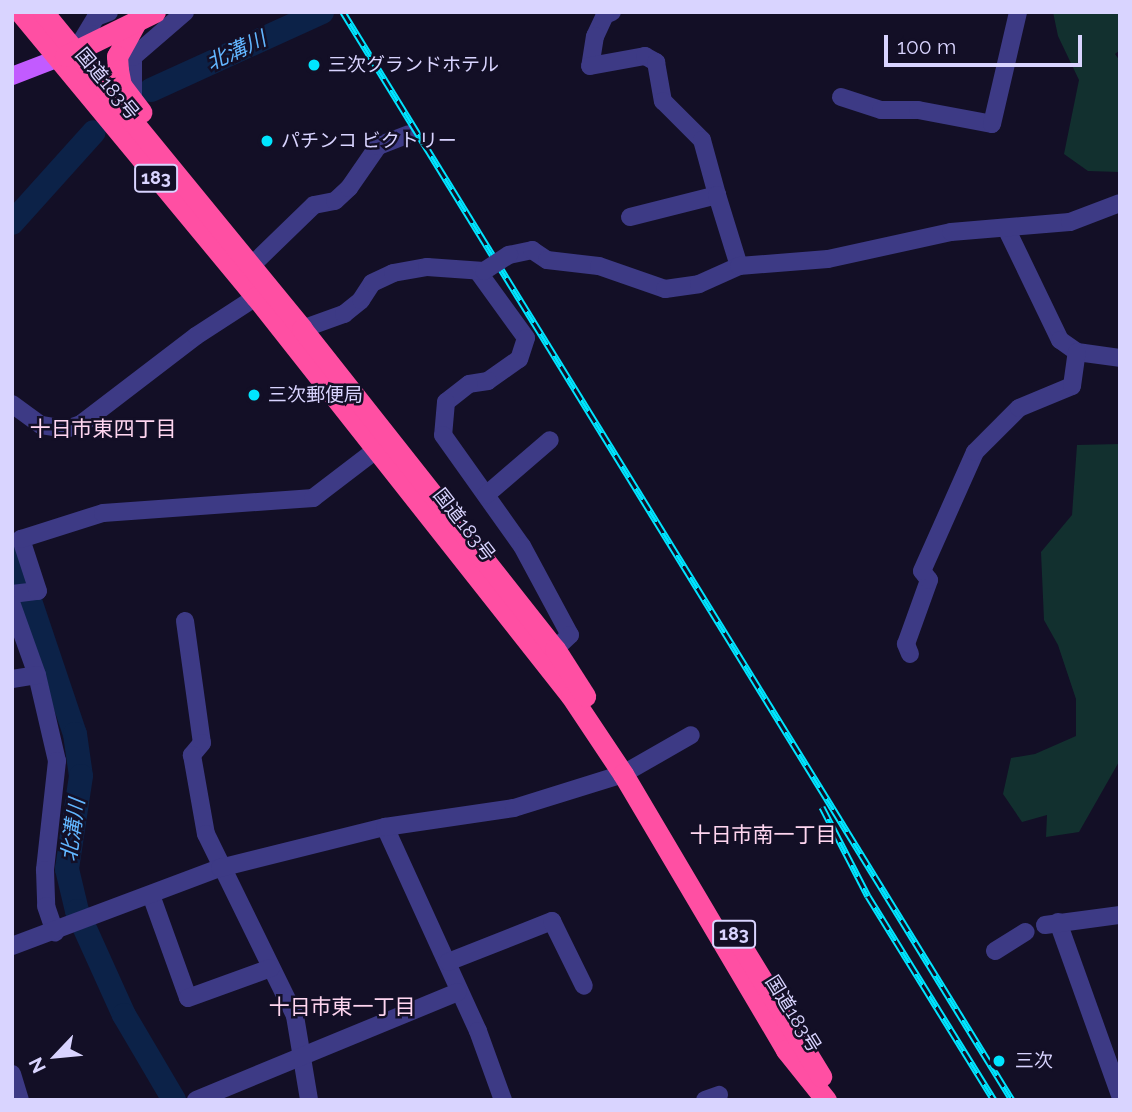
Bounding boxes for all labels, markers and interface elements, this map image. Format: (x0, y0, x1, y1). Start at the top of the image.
scale bar (887, 21, 1085, 65)
water label: 北溝川 (202, 26, 270, 76)
text: 100 m (897, 34, 956, 59)
street label: 国道183号 (70, 44, 144, 124)
place label: 三次グランドホテル (328, 54, 499, 76)
marker: 三次グランドホテル (306, 57, 322, 73)
place label: パチンコ ビクトリー (281, 130, 457, 152)
marker: パチンコ ビクトリー (259, 133, 275, 149)
road number: 183 (133, 163, 179, 192)
place label: 三次郵便局 (268, 384, 363, 406)
marker: 三次郵便局 (246, 387, 262, 403)
district label: 十日市東四丁目 (30, 416, 176, 442)
street label: 国道183号 (428, 484, 500, 566)
water label: 北溝川 (56, 797, 90, 863)
district label: 十日市南一丁目 (690, 822, 836, 848)
road number: 183 (711, 919, 757, 948)
street label: 国道183号 (760, 971, 826, 1057)
district label: 十日市東一丁目 (269, 994, 415, 1020)
north arrow (21, 1021, 91, 1091)
place label: 三次 (1015, 1050, 1053, 1072)
marker: 三次 (989, 1051, 1009, 1071)
text: N (24, 1054, 50, 1077)

